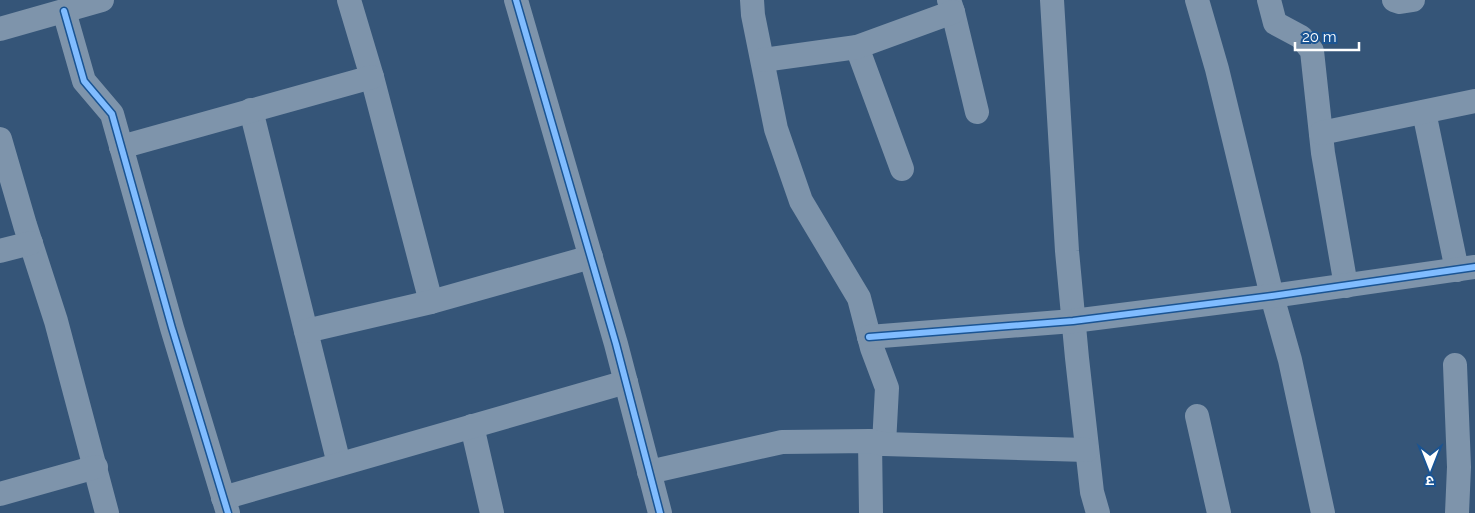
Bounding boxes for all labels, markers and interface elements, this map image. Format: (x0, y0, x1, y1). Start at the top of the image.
scale bar (1295, 20, 1359, 52)
text: 20 m (1302, 28, 1337, 46)
north arrow (1405, 443, 1455, 493)
text: उ (1425, 473, 1434, 489)

